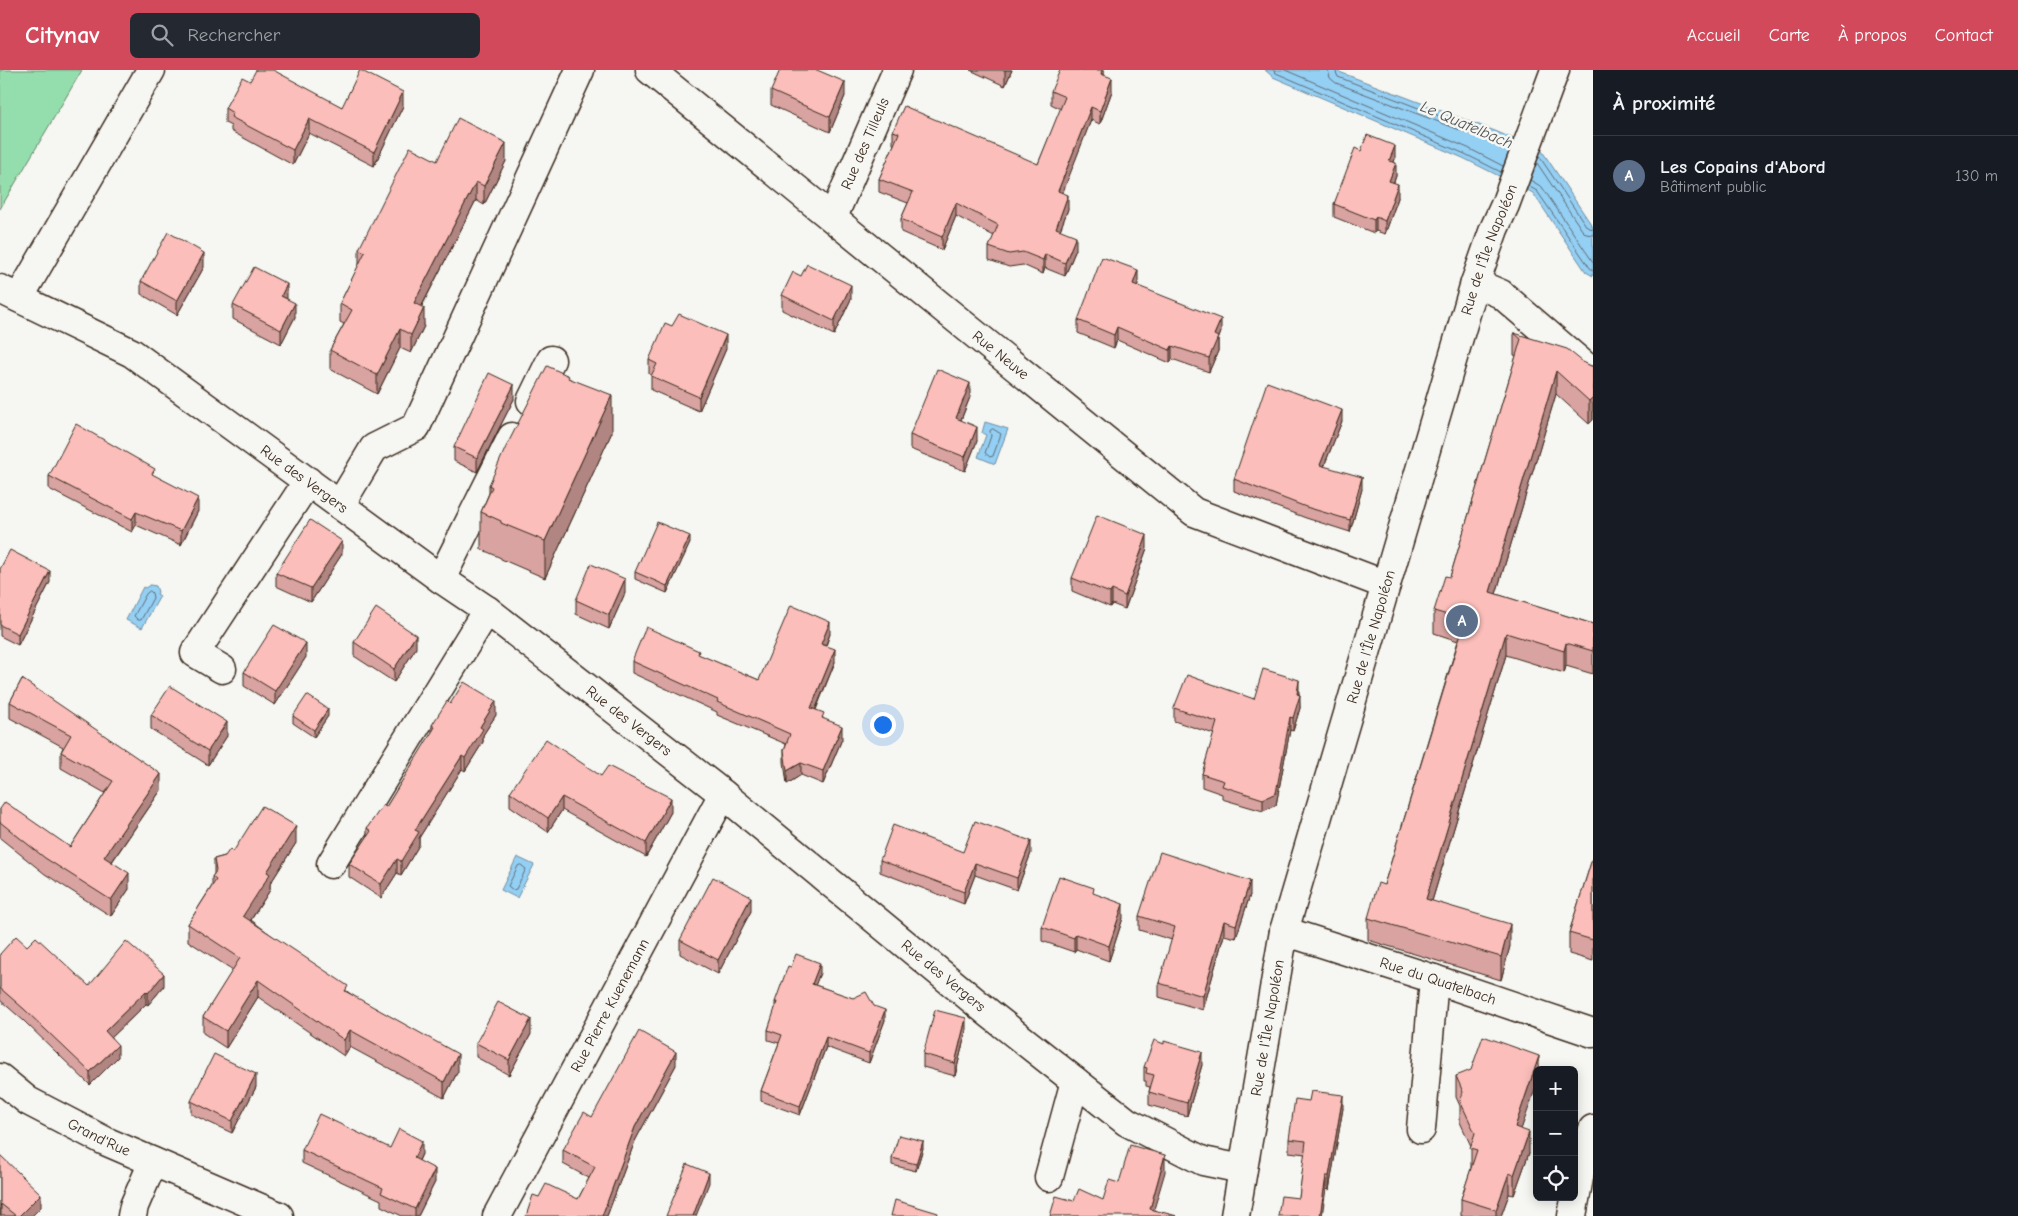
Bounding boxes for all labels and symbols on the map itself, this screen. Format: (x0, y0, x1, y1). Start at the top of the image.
street label: Rue des Tilleuls (837, 95, 893, 192)
water label: Le Quatelbach (1418, 97, 1516, 152)
street label: Rue de l'Île Napoléon (1457, 182, 1521, 317)
street label: Rue Neuve (969, 327, 1033, 384)
street label: Rue des Vergers (257, 441, 351, 517)
street label: Rue de l'Île Napoléon (1343, 568, 1399, 706)
pin: A (1446, 602, 1478, 640)
street label: Rue des Vergers (583, 682, 675, 760)
your location (870, 712, 896, 738)
street label: Rue Pierre Kuenemann (567, 935, 653, 1075)
street label: Rue des Vergers (898, 936, 989, 1016)
street label: Rue du Quatelbach (1378, 953, 1499, 1009)
street label: Rue de l'Île Napoléon (1247, 958, 1288, 1097)
street label: Grand'Rue (65, 1114, 134, 1160)

